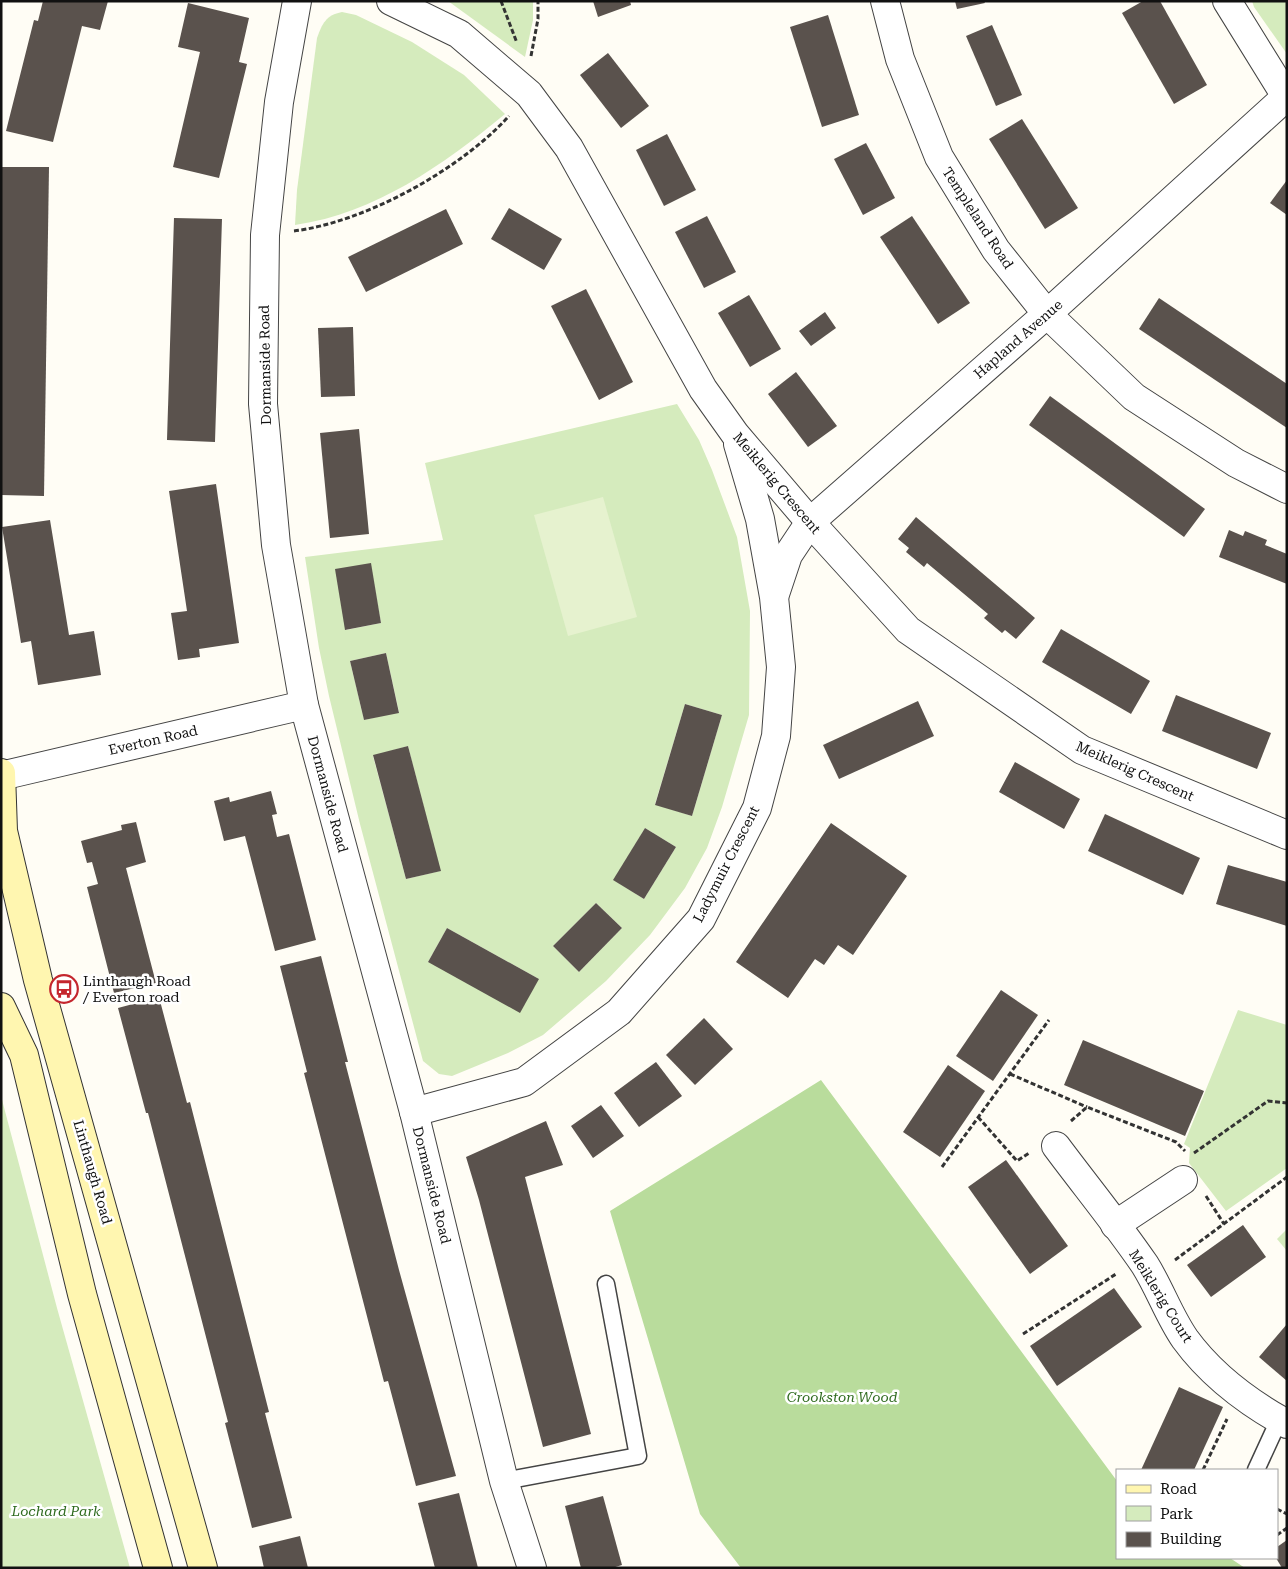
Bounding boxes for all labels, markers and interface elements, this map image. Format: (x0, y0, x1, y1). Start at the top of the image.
street label: Templeland Road (939, 164, 1017, 272)
street label: Hapland Avenue (971, 296, 1066, 382)
street label: Dormanside Road (256, 305, 274, 425)
street label: Meiklerig Crescent (730, 429, 824, 537)
street label: Everton Road (107, 722, 199, 758)
street label: Dormanside Road (305, 734, 351, 854)
street label: Meiklerig Crescent (1074, 738, 1196, 804)
street label: Ladymuir Crescent (690, 803, 762, 925)
place label: Linthaugh Road / Everton road (82, 973, 191, 1005)
bus stop icon: Linthaugh Road / Everton road (49, 974, 79, 1004)
street label: Linthaugh Road (70, 1118, 116, 1226)
street label: Dormanside Road (410, 1125, 454, 1245)
street label: Meiklerig Court (1126, 1247, 1196, 1345)
park label: Crookston Wood (787, 1389, 898, 1405)
legend (1116, 1469, 1278, 1559)
text: Road (1160, 1480, 1197, 1498)
park label: Lochard Park (10, 1503, 101, 1519)
text: Park (1160, 1505, 1194, 1523)
text: Building (1160, 1530, 1222, 1548)

